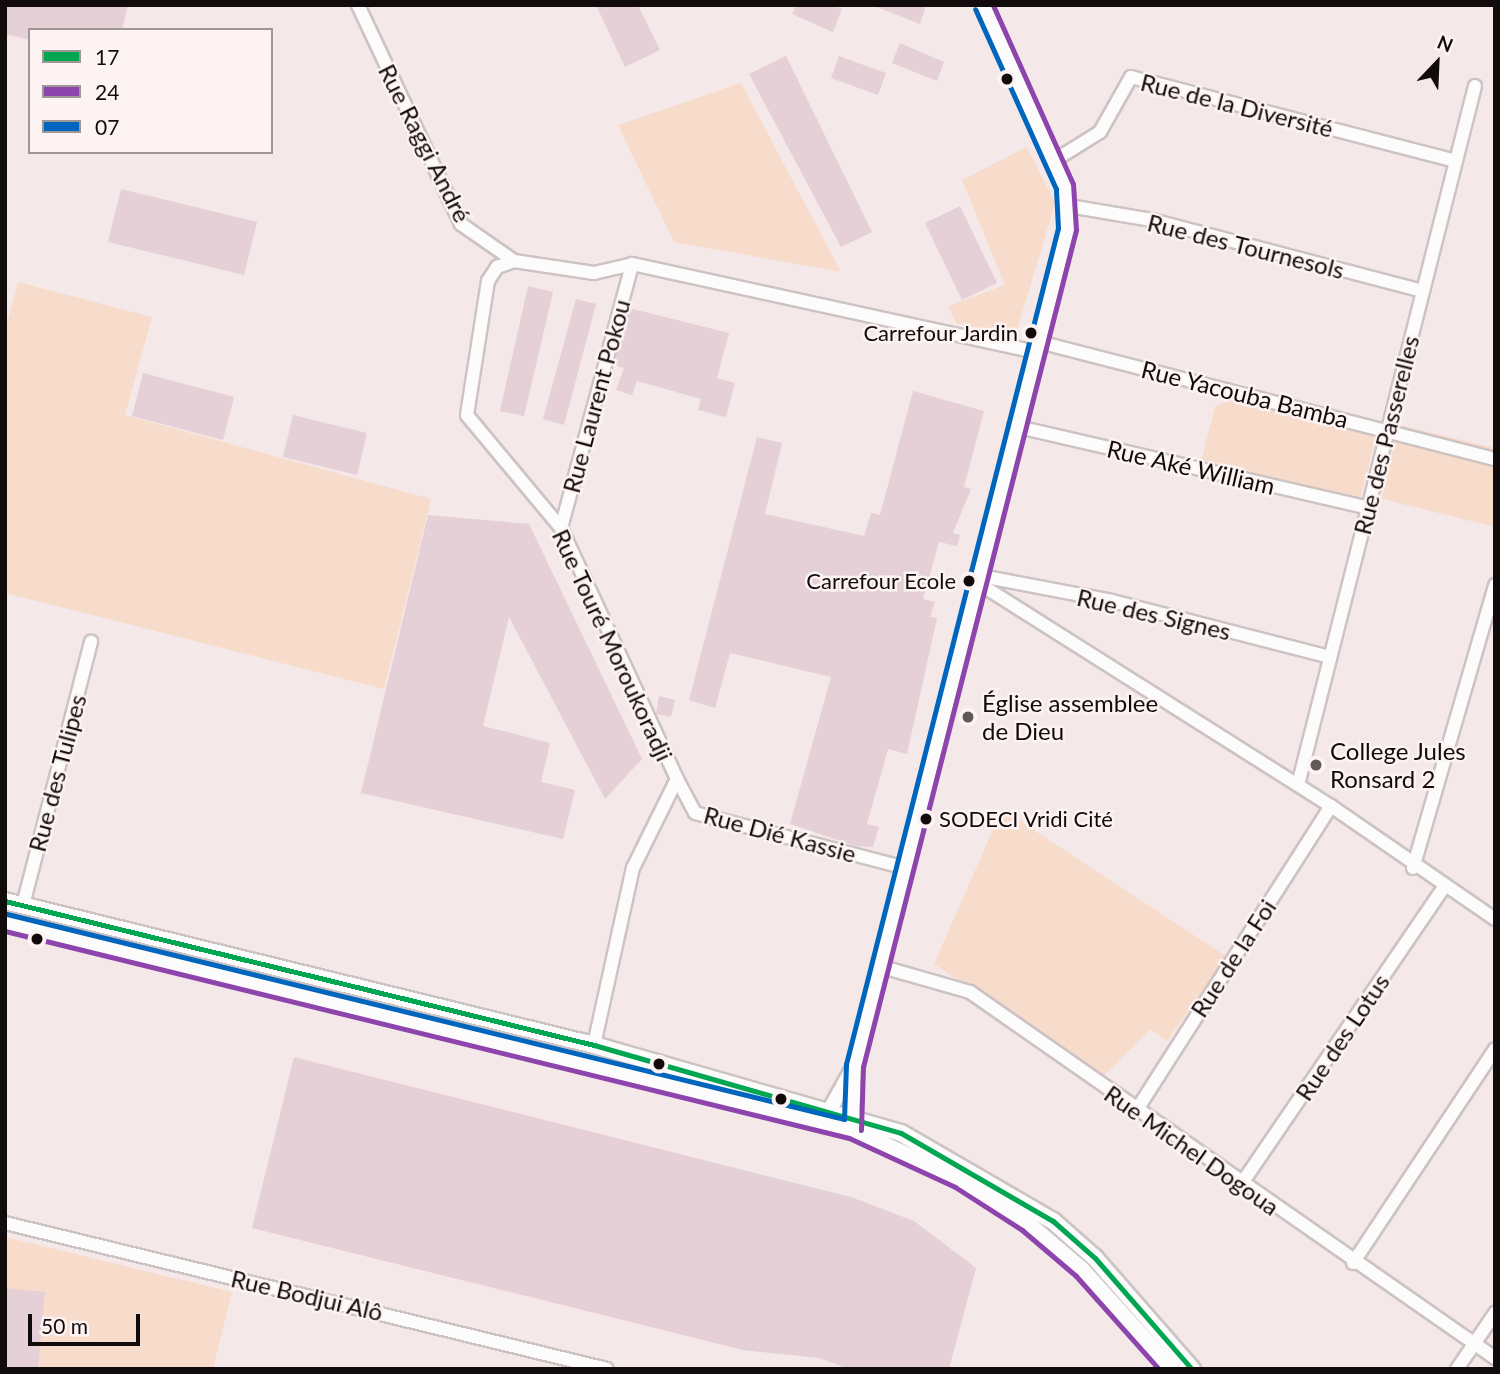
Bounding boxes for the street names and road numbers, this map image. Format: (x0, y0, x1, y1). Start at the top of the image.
street label: Rue Raggi André (373, 59, 477, 227)
street label: Rue de la Diversité (1138, 67, 1336, 143)
street label: Rue des Tournesols (1144, 208, 1348, 284)
street label: Rue Laurent Pokou (556, 296, 636, 496)
street label: Rue des Passerelles (1347, 332, 1425, 538)
street label: Rue Yacouba Bamba (1138, 354, 1352, 434)
street label: Rue Aké William (1104, 434, 1278, 500)
street label: Rue Touré Moroukoradji (546, 524, 680, 766)
street label: Rue des Signes (1074, 582, 1234, 646)
street label: Rue des Tulipes (22, 691, 92, 855)
street label: Rue Dié Kassie (701, 800, 859, 868)
street label: Rue de la Foi (1184, 894, 1282, 1022)
street label: Rue des Lotus (1289, 968, 1395, 1106)
street label: Rue Michel Dogoua (1099, 1079, 1285, 1221)
street label: Rue Bodjui Alô (228, 1263, 386, 1327)

